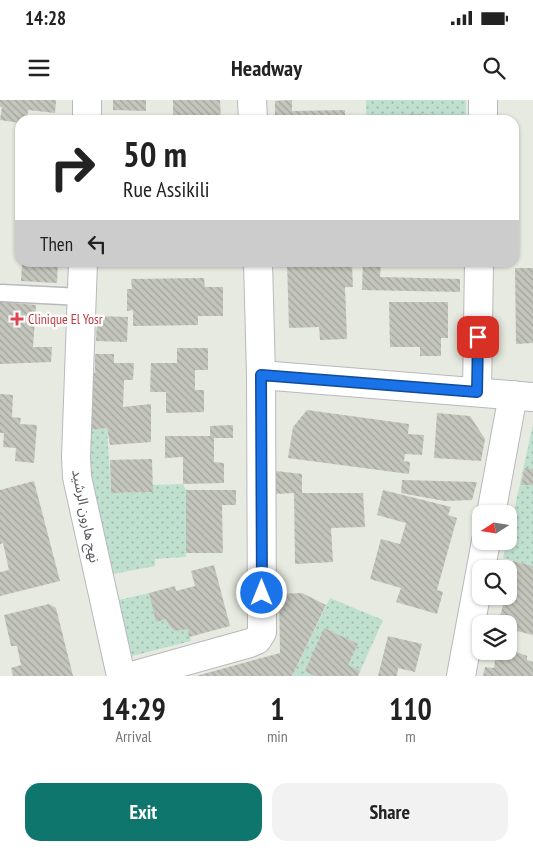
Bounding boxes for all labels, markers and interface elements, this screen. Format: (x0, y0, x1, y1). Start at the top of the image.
text: 14:28 (25, 6, 66, 30)
icon: menu (25, 54, 53, 82)
text: Headway (231, 54, 302, 82)
icon: search (480, 54, 508, 82)
text: 50 m (123, 131, 187, 177)
icon: right (40, 135, 105, 200)
text: Rue Assikili (123, 175, 210, 203)
icon: left (83, 230, 111, 258)
text: Then (40, 232, 73, 256)
place label: Clinique El Yosr (28, 310, 103, 328)
marker: Clinique El Yosr (10, 312, 24, 326)
pin (457, 316, 499, 358)
icon: arrive (464, 323, 492, 351)
street label: نهج هارون الرشيد (66, 468, 104, 565)
north arrow (472, 505, 518, 550)
map controls (472, 505, 517, 660)
button: search (472, 560, 517, 605)
position arrow (235, 566, 287, 618)
button: layers (472, 615, 517, 660)
text: 14:29 (101, 689, 166, 728)
text: 1 (270, 689, 285, 728)
text: 110 (389, 689, 432, 728)
text: Arrival (115, 726, 152, 746)
text: min (267, 726, 288, 746)
text: m (405, 726, 416, 746)
button: Exit (25, 783, 262, 841)
button: Share (272, 783, 508, 841)

